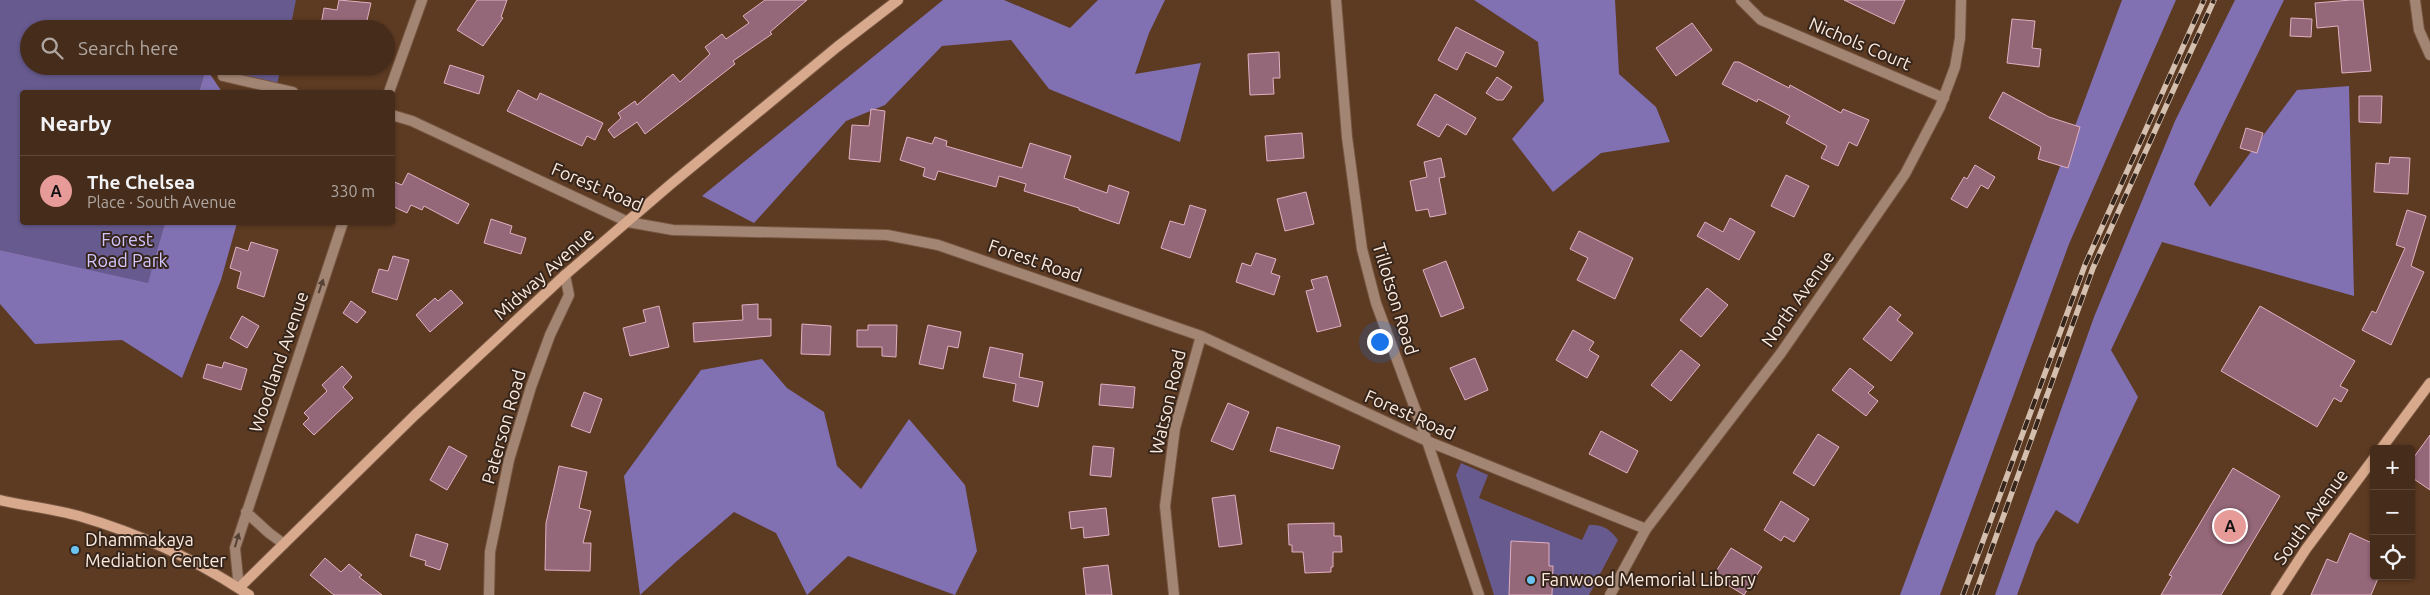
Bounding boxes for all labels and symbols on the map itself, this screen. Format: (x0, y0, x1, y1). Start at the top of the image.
street label: Nichols Court (1806, 13, 1914, 74)
street label: Forest Road (549, 158, 646, 214)
street label: Midway Avenue (489, 223, 597, 323)
park label: Forest Road Park (86, 229, 168, 270)
street label: Forest Road (986, 235, 1085, 285)
street label: Tillotson Road (1369, 240, 1422, 357)
street label: North Avenue (1757, 247, 1838, 350)
one-way arrow (318, 279, 326, 294)
street label: Woodland Avenue (245, 289, 312, 435)
your location (1367, 329, 1393, 355)
street label: Watson Road (1145, 347, 1189, 456)
street label: Paterson Road (477, 367, 529, 486)
street label: Forest Road (1362, 385, 1459, 443)
street label: South Avenue (2269, 465, 2351, 568)
pin: A (2214, 507, 2246, 545)
place label: Dhammakaya Mediation Center (85, 529, 226, 570)
one-way arrow (234, 533, 242, 548)
marker: Dhammakaya Mediation Center (69, 544, 81, 556)
place label: Fanwood Memorial Library (1541, 569, 1756, 589)
marker: Fanwood Memorial Library (1525, 574, 1537, 586)

